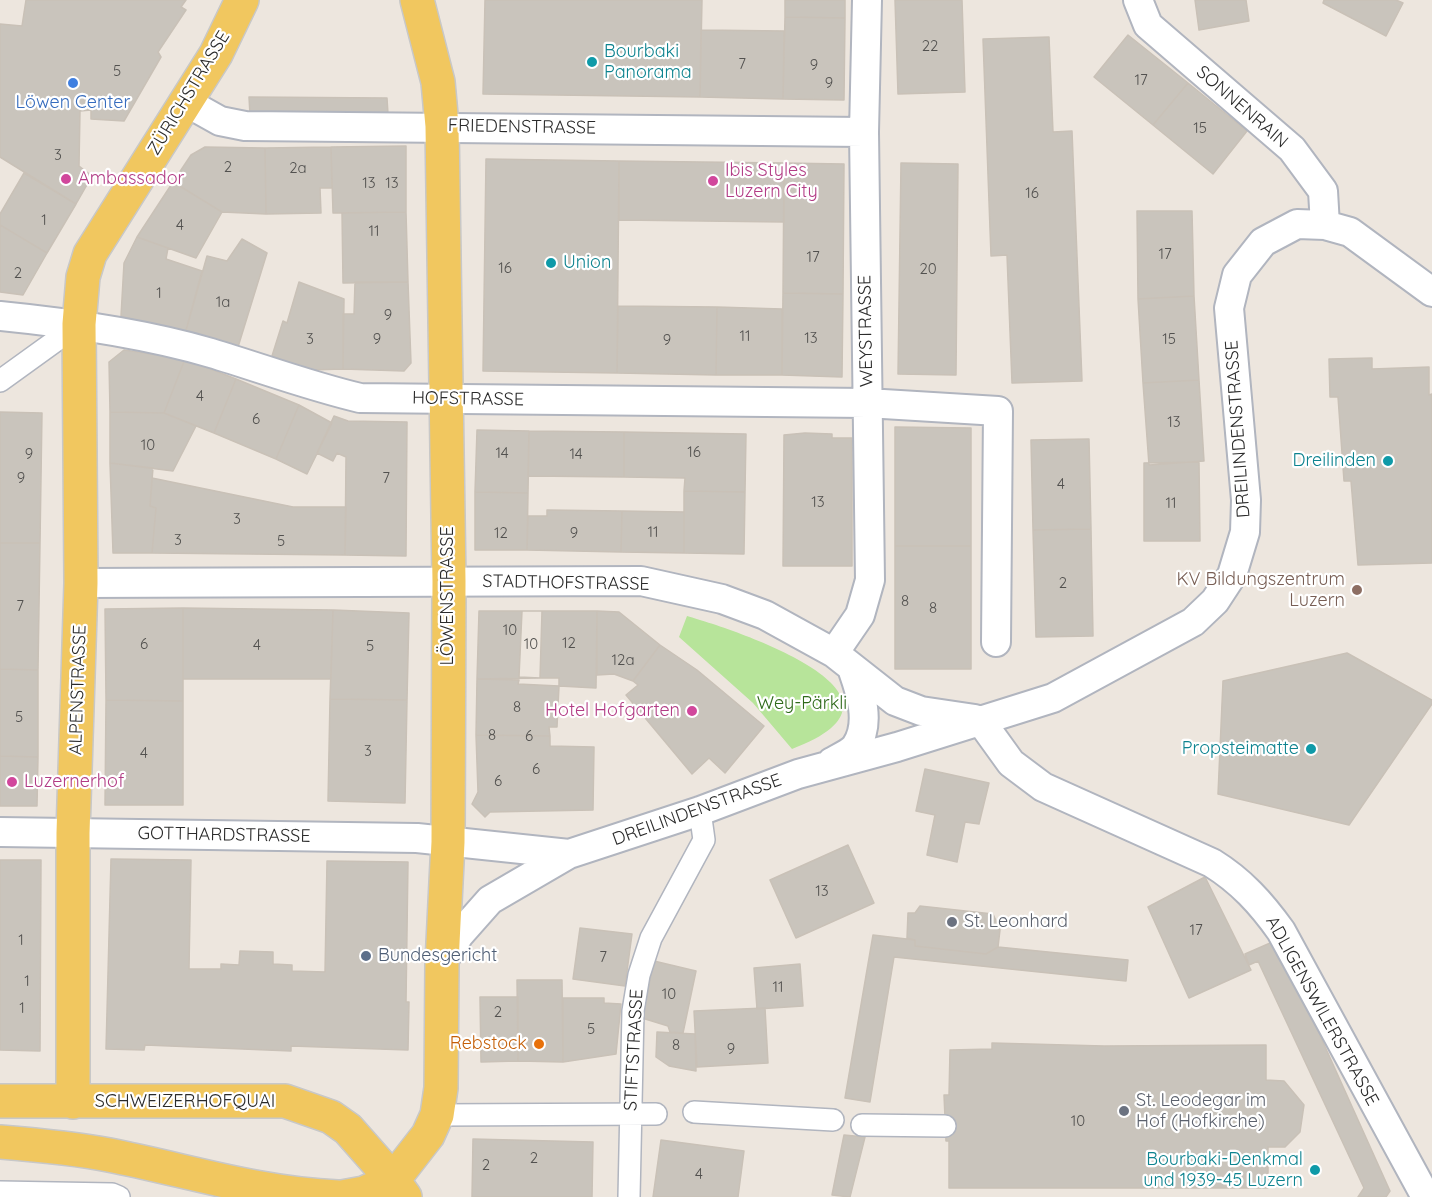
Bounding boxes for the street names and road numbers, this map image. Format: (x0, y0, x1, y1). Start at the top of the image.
street label: ZÜRICHSTRASSE (143, 27, 235, 159)
street label: SONNENRAIN (1192, 61, 1292, 153)
street label: FRIEDENSTRASSE (448, 115, 596, 139)
street label: WEYSTRASSE (854, 275, 878, 387)
street label: DREILINDENSTRASSE (1221, 339, 1255, 519)
street label: HOFSTRASSE (412, 387, 524, 411)
street label: LÖWENSTRASSE (437, 526, 459, 666)
street label: STADTHOFSTRASSE (482, 571, 650, 595)
street label: ALPENSTRASSE (65, 624, 91, 756)
street label: DREILINDENSTRASSE (610, 769, 784, 851)
street label: GOTTHARDSTRASSE (137, 823, 311, 847)
street label: ADLIGENSWILERSTRASSE (1261, 912, 1383, 1110)
street label: STIFTSTRASSE (620, 989, 648, 1111)
street label: SCHWEIZERHOFQUAI (95, 1091, 275, 1113)

